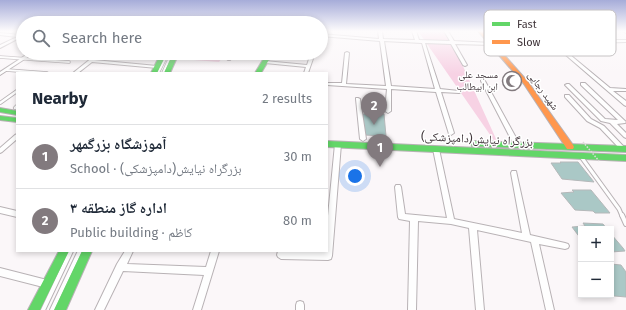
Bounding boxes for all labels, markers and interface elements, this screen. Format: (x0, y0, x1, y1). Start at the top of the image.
legend (484, 10, 616, 56)
search box (16, 16, 328, 60)
text: Fast (517, 18, 537, 31)
icon: search (30, 27, 52, 49)
text: Search here (62, 29, 142, 47)
text: Slow (517, 36, 541, 49)
place label: مسجد علی ابن ابیطالب (457, 69, 498, 93)
street label: شهید رجایی (525, 69, 561, 113)
mosque icon: مسجد علی ابن ابیطالب (501, 70, 523, 92)
text: Nearby (32, 88, 87, 109)
text: 2 results (262, 91, 312, 106)
pin: 2 (361, 92, 387, 125)
street label: بزرگراه نیایش(دامپزشکی) (420, 129, 533, 149)
pin: 1 (367, 134, 393, 167)
text: آموزشگاه بزرگمهر (70, 135, 167, 153)
text: 1 (42, 149, 48, 164)
text: 30 m (284, 149, 312, 164)
text: School · بزرگراه نیایش(دامپزشکی) (70, 161, 242, 176)
your location (345, 166, 365, 186)
text: اداره گاز منطقه ۳ (70, 199, 167, 217)
text: 2 (42, 213, 48, 228)
text: 80 m (283, 213, 312, 228)
text: Public building · کاظم (70, 225, 192, 240)
map controls (578, 226, 614, 298)
button: + (578, 226, 614, 262)
button: − (578, 262, 614, 298)

